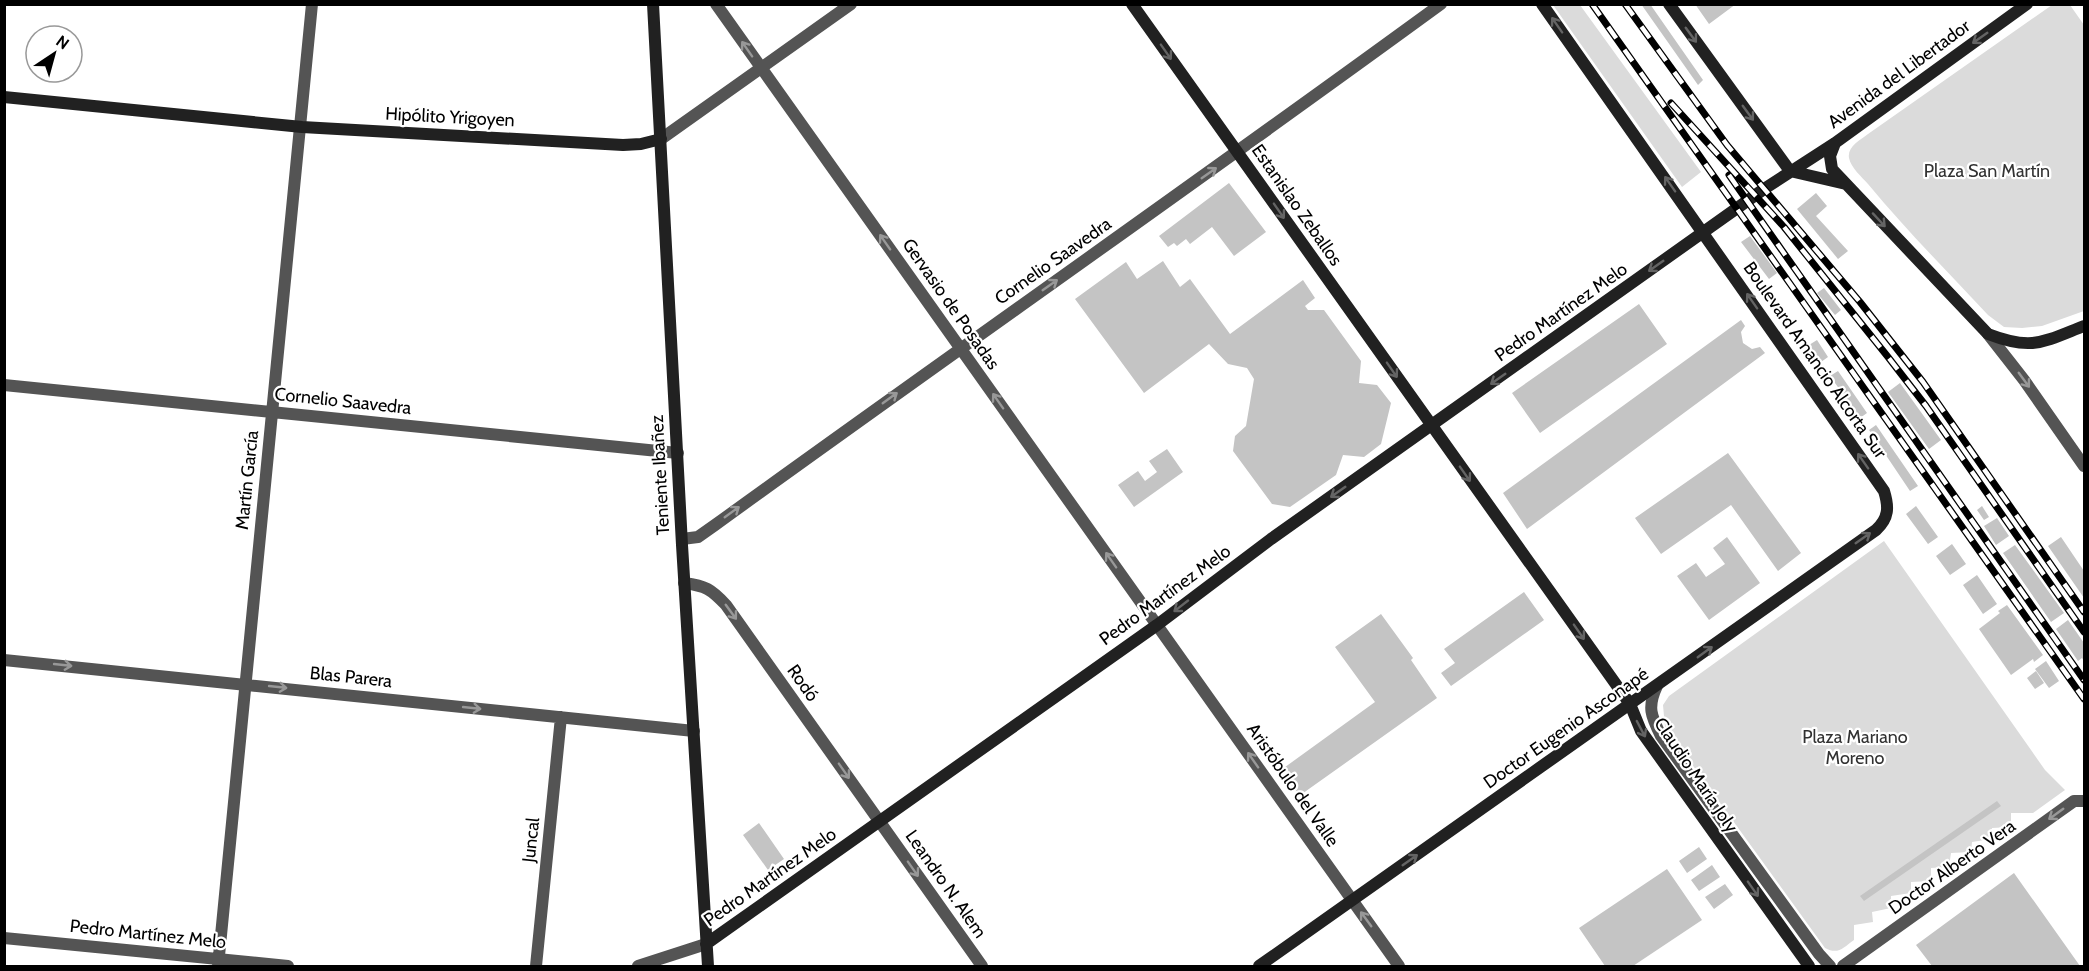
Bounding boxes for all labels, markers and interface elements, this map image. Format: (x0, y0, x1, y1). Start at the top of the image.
street label: Avenida del Libertador (1824, 15, 1975, 133)
one-way arrow (1551, 18, 1563, 34)
north arrow (24, 24, 84, 84)
one-way arrow (1685, 27, 1697, 43)
text: N (52, 31, 73, 53)
one-way arrow (1972, 32, 1988, 44)
one-way arrow (741, 41, 753, 58)
one-way arrow (1160, 44, 1172, 60)
street label: Hipólito Yrigoyen (385, 103, 515, 131)
one-way arrow (1742, 105, 1754, 121)
street label: Estanislao Zeballos (1247, 140, 1347, 270)
park label: Plaza San Martín (1924, 160, 2050, 182)
one-way arrow (1200, 167, 1216, 179)
one-way arrow (1664, 177, 1676, 193)
one-way arrow (1273, 203, 1285, 219)
street label: Cornelio Saavedra (990, 212, 1116, 309)
one-way arrow (1872, 212, 1886, 227)
street label: Gervasio de Posadas (898, 234, 1004, 374)
one-way arrow (879, 235, 891, 251)
street label: Pedro Martínez Melo (1490, 258, 1632, 366)
street label: Boulevard Amancio Alcorta Sur (1739, 258, 1892, 463)
one-way arrow (1649, 260, 1665, 272)
one-way arrow (1041, 279, 1057, 292)
one-way arrow (1746, 293, 1758, 310)
one-way arrow (1386, 362, 1398, 378)
one-way arrow (2018, 372, 2030, 388)
one-way arrow (1490, 373, 1506, 385)
street label: Cornelio Saavedra (274, 383, 413, 419)
one-way arrow (882, 392, 898, 404)
one-way arrow (991, 394, 1004, 410)
street label: Teniente Ibañez (646, 414, 674, 536)
street label: Martín García (231, 429, 263, 531)
one-way arrow (1857, 453, 1869, 470)
one-way arrow (1459, 465, 1471, 481)
one-way arrow (1331, 486, 1347, 498)
one-way arrow (724, 506, 740, 518)
one-way arrow (1855, 532, 1871, 544)
street label: Pedro Martínez Melo (1095, 540, 1235, 650)
one-way arrow (1105, 552, 1117, 568)
one-way arrow (1173, 600, 1189, 613)
one-way arrow (725, 604, 738, 620)
one-way arrow (1572, 624, 1585, 640)
one-way arrow (1696, 645, 1712, 658)
one-way arrow (52, 660, 72, 671)
street label: Rodó (782, 660, 824, 706)
street label: Blas Parera (309, 662, 394, 692)
street label: Doctor Eugenio Asconapé (1479, 663, 1653, 793)
one-way arrow (267, 682, 287, 693)
one-way arrow (461, 703, 481, 714)
street label: Claudio María Joly (1649, 713, 1743, 837)
street label: Aristóbulo del Valle (1242, 719, 1344, 851)
one-way arrow (1636, 720, 1648, 738)
park label: Plaza Mariano Moreno (1802, 726, 1908, 769)
one-way arrow (1246, 752, 1259, 768)
one-way arrow (838, 763, 850, 779)
one-way arrow (2049, 808, 2065, 820)
street label: Doctor Alberto Vera (1884, 815, 2020, 919)
street label: Juncal (518, 816, 544, 864)
street label: Pedro Martínez Melo (699, 823, 841, 931)
street label: Leandro N. Alem (901, 826, 991, 942)
one-way arrow (1401, 854, 1417, 866)
one-way arrow (907, 861, 919, 877)
one-way arrow (1747, 881, 1759, 897)
one-way arrow (1359, 911, 1372, 927)
street label: Pedro Martínez Melo (69, 915, 227, 953)

